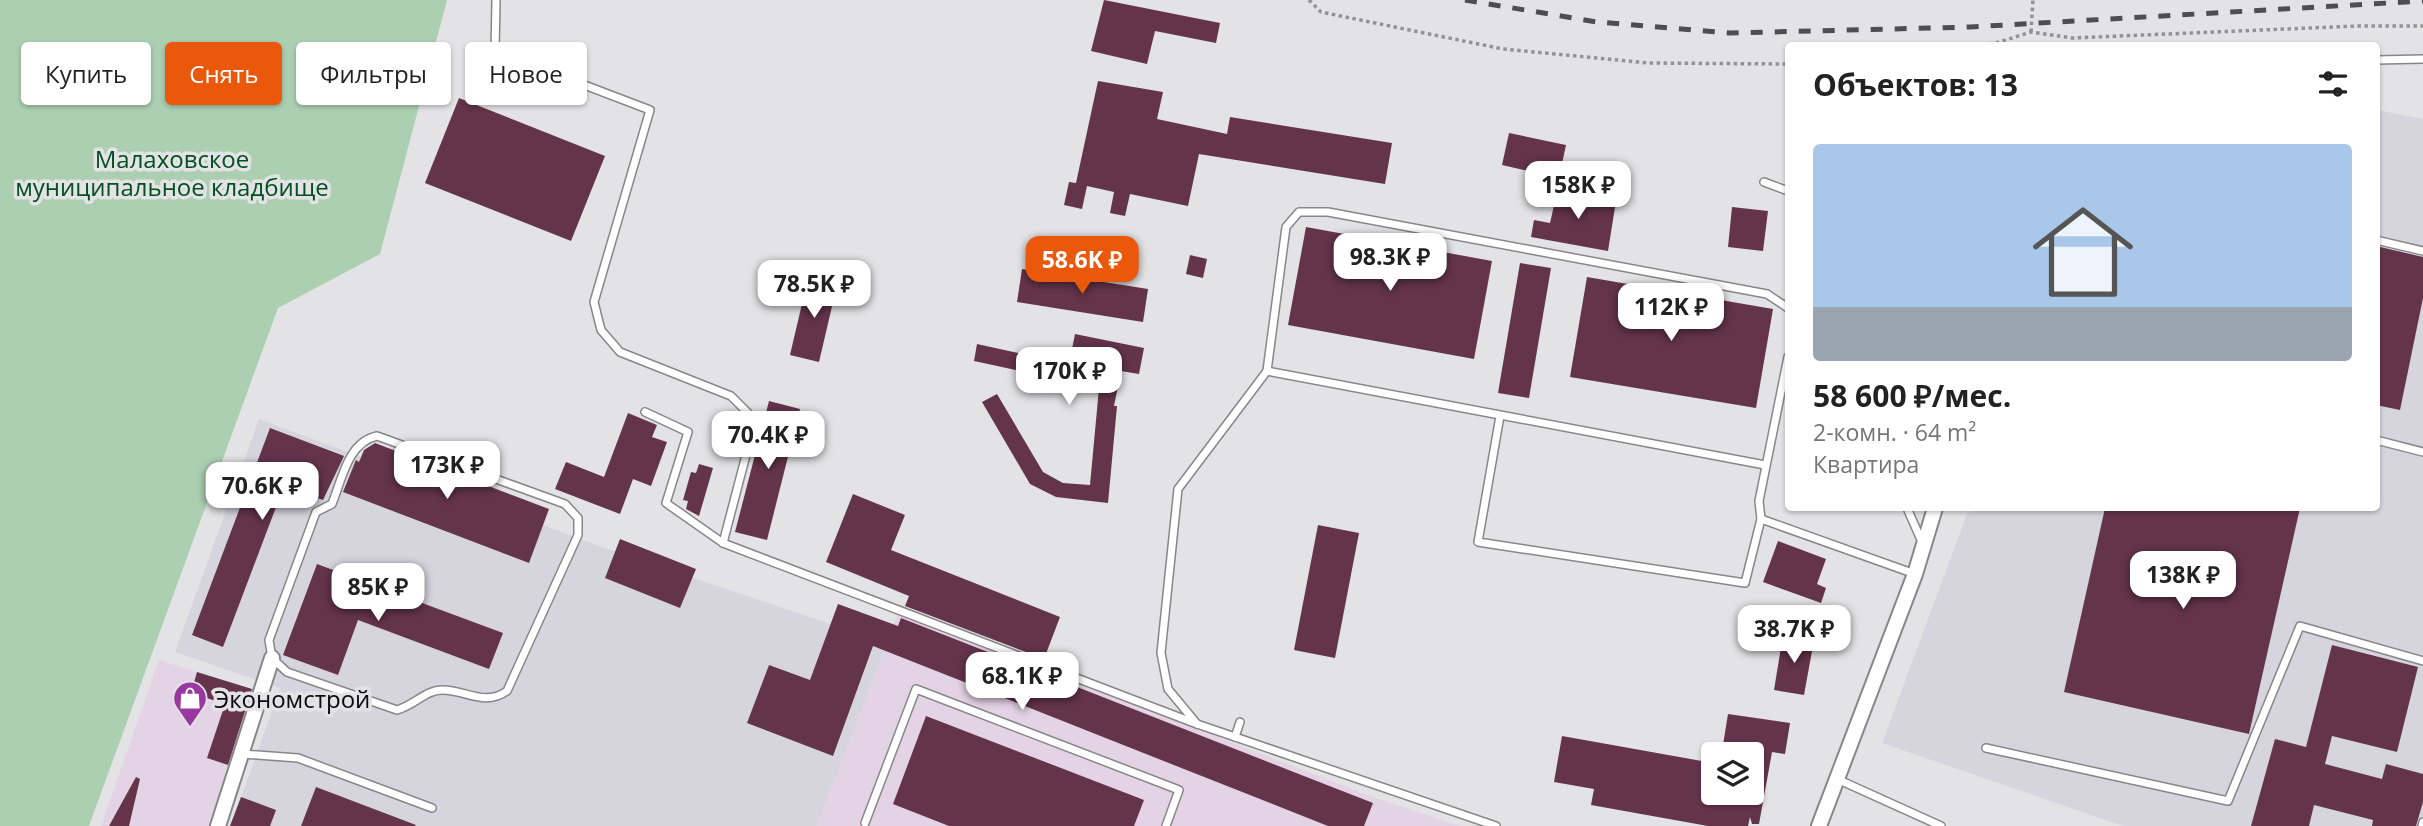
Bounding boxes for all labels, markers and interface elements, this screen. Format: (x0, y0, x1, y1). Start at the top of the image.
chip: Купить (21, 42, 151, 105)
chip: Снять (165, 42, 282, 105)
chip: Фильтры (296, 42, 451, 105)
chip: Новое (465, 42, 587, 105)
text: Объектов: 13 (1813, 64, 2018, 105)
icon: filters (2314, 65, 2352, 103)
park label: Малаховское муниципальное кладбище (15, 142, 329, 203)
pin: 158K ₽ (1521, 162, 1635, 221)
text: 158K ₽ (1541, 168, 1615, 200)
icon: home (2020, 189, 2146, 315)
pin: 98.3K ₽ (1325, 233, 1455, 293)
pin: 58.6K ₽ (1017, 236, 1147, 296)
text: 98.3K ₽ (1350, 240, 1430, 272)
text: 58.6K ₽ (1042, 243, 1122, 275)
pin: 78.5K ₽ (749, 260, 879, 320)
text: 78.5K ₽ (774, 267, 854, 299)
pin: 112K ₽ (1614, 284, 1728, 343)
text: 112K ₽ (1634, 290, 1708, 322)
pin: 170K ₽ (1012, 348, 1126, 407)
text: 170K ₽ (1032, 354, 1106, 386)
text: 58 600 ₽/мес. (1813, 375, 2011, 416)
pin: 70.4K ₽ (703, 412, 833, 471)
text: 2-комн. · 64 m² (1813, 416, 1976, 448)
text: 70.4K ₽ (728, 418, 808, 450)
pin: 173K ₽ (390, 442, 504, 501)
text: 173K ₽ (410, 448, 484, 480)
text: Квартира (1813, 448, 1919, 480)
pin: 70.6K ₽ (197, 462, 327, 522)
text: 70.6K ₽ (222, 469, 302, 501)
pin: 138K ₽ (2126, 552, 2240, 611)
text: 138K ₽ (2146, 558, 2220, 590)
pin: 85K ₽ (329, 564, 427, 623)
text: 85K ₽ (348, 570, 408, 602)
pin: 38.7K ₽ (1729, 606, 1859, 665)
text: 38.7K ₽ (1754, 612, 1834, 644)
pin: 68.1K ₽ (957, 652, 1087, 712)
text: 68.1K ₽ (982, 659, 1062, 691)
shop icon: Экономстрой (171, 679, 209, 728)
place label: Экономстрой (214, 682, 370, 715)
map controls (1701, 742, 1764, 805)
button: layers (1701, 742, 1764, 805)

